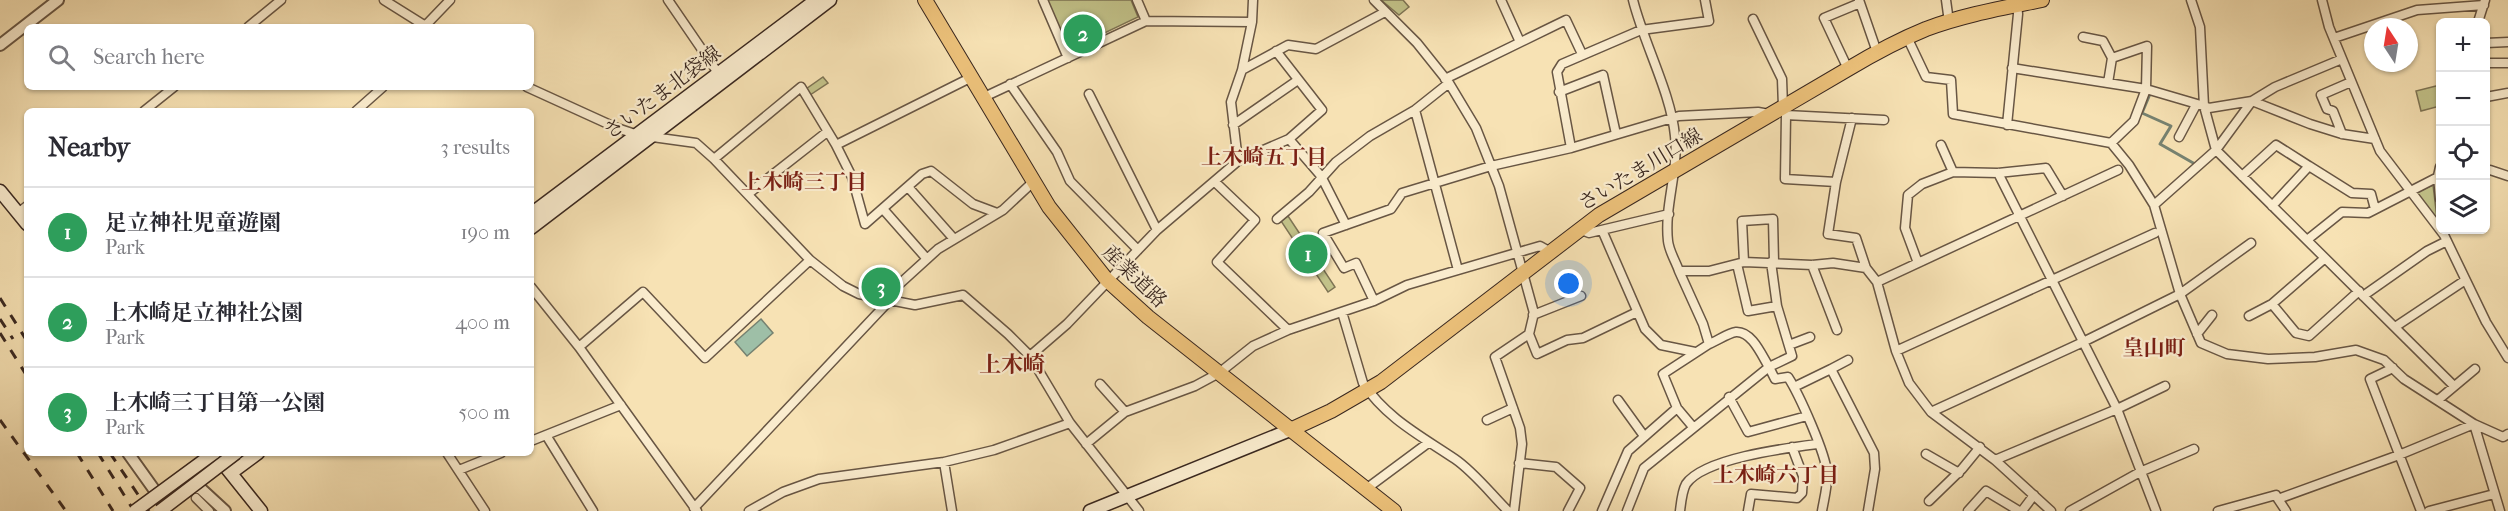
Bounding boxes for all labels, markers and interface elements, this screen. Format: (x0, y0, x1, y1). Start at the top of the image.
pin: 2 (1064, 12, 1102, 57)
north arrow (2364, 18, 2418, 72)
map controls (2436, 18, 2490, 234)
button: + (2436, 18, 2490, 72)
search box (24, 24, 534, 90)
icon: search (45, 41, 78, 74)
street label: さいたま北袋線 (599, 41, 725, 144)
text: Search here (93, 44, 205, 70)
button: − (2436, 72, 2490, 126)
street label: さいたま川口線 (1574, 124, 1706, 215)
button: locate (2436, 126, 2490, 180)
text: Nearby (48, 132, 130, 163)
text: 3 results (441, 136, 510, 159)
district label: 上木崎五丁目 (1201, 145, 1327, 169)
district label: 上木崎三丁目 (741, 170, 867, 194)
button: layers (2436, 180, 2490, 234)
text: 足立神社児童遊園 (105, 210, 281, 236)
text: 1 (64, 221, 71, 244)
text: 190 m (460, 221, 510, 244)
pin: 1 (1288, 232, 1328, 276)
text: Park (105, 236, 145, 259)
street label: 産業道路 (1098, 240, 1171, 312)
pin: 3 (862, 264, 900, 310)
your location (1554, 269, 1583, 298)
text: 上木崎足立神社公園 (105, 300, 303, 326)
text: 2 (62, 311, 73, 334)
text: 400 m (455, 311, 510, 334)
text: Park (105, 326, 145, 349)
district label: 皇山町 (2123, 336, 2186, 360)
district label: 上木崎 (979, 352, 1045, 378)
text: 上木崎三丁目第一公園 (105, 390, 325, 416)
text: 3 (63, 401, 72, 424)
text: 500 m (458, 401, 510, 424)
text: Park (105, 416, 145, 439)
district label: 上木崎六丁目 (1713, 463, 1839, 487)

